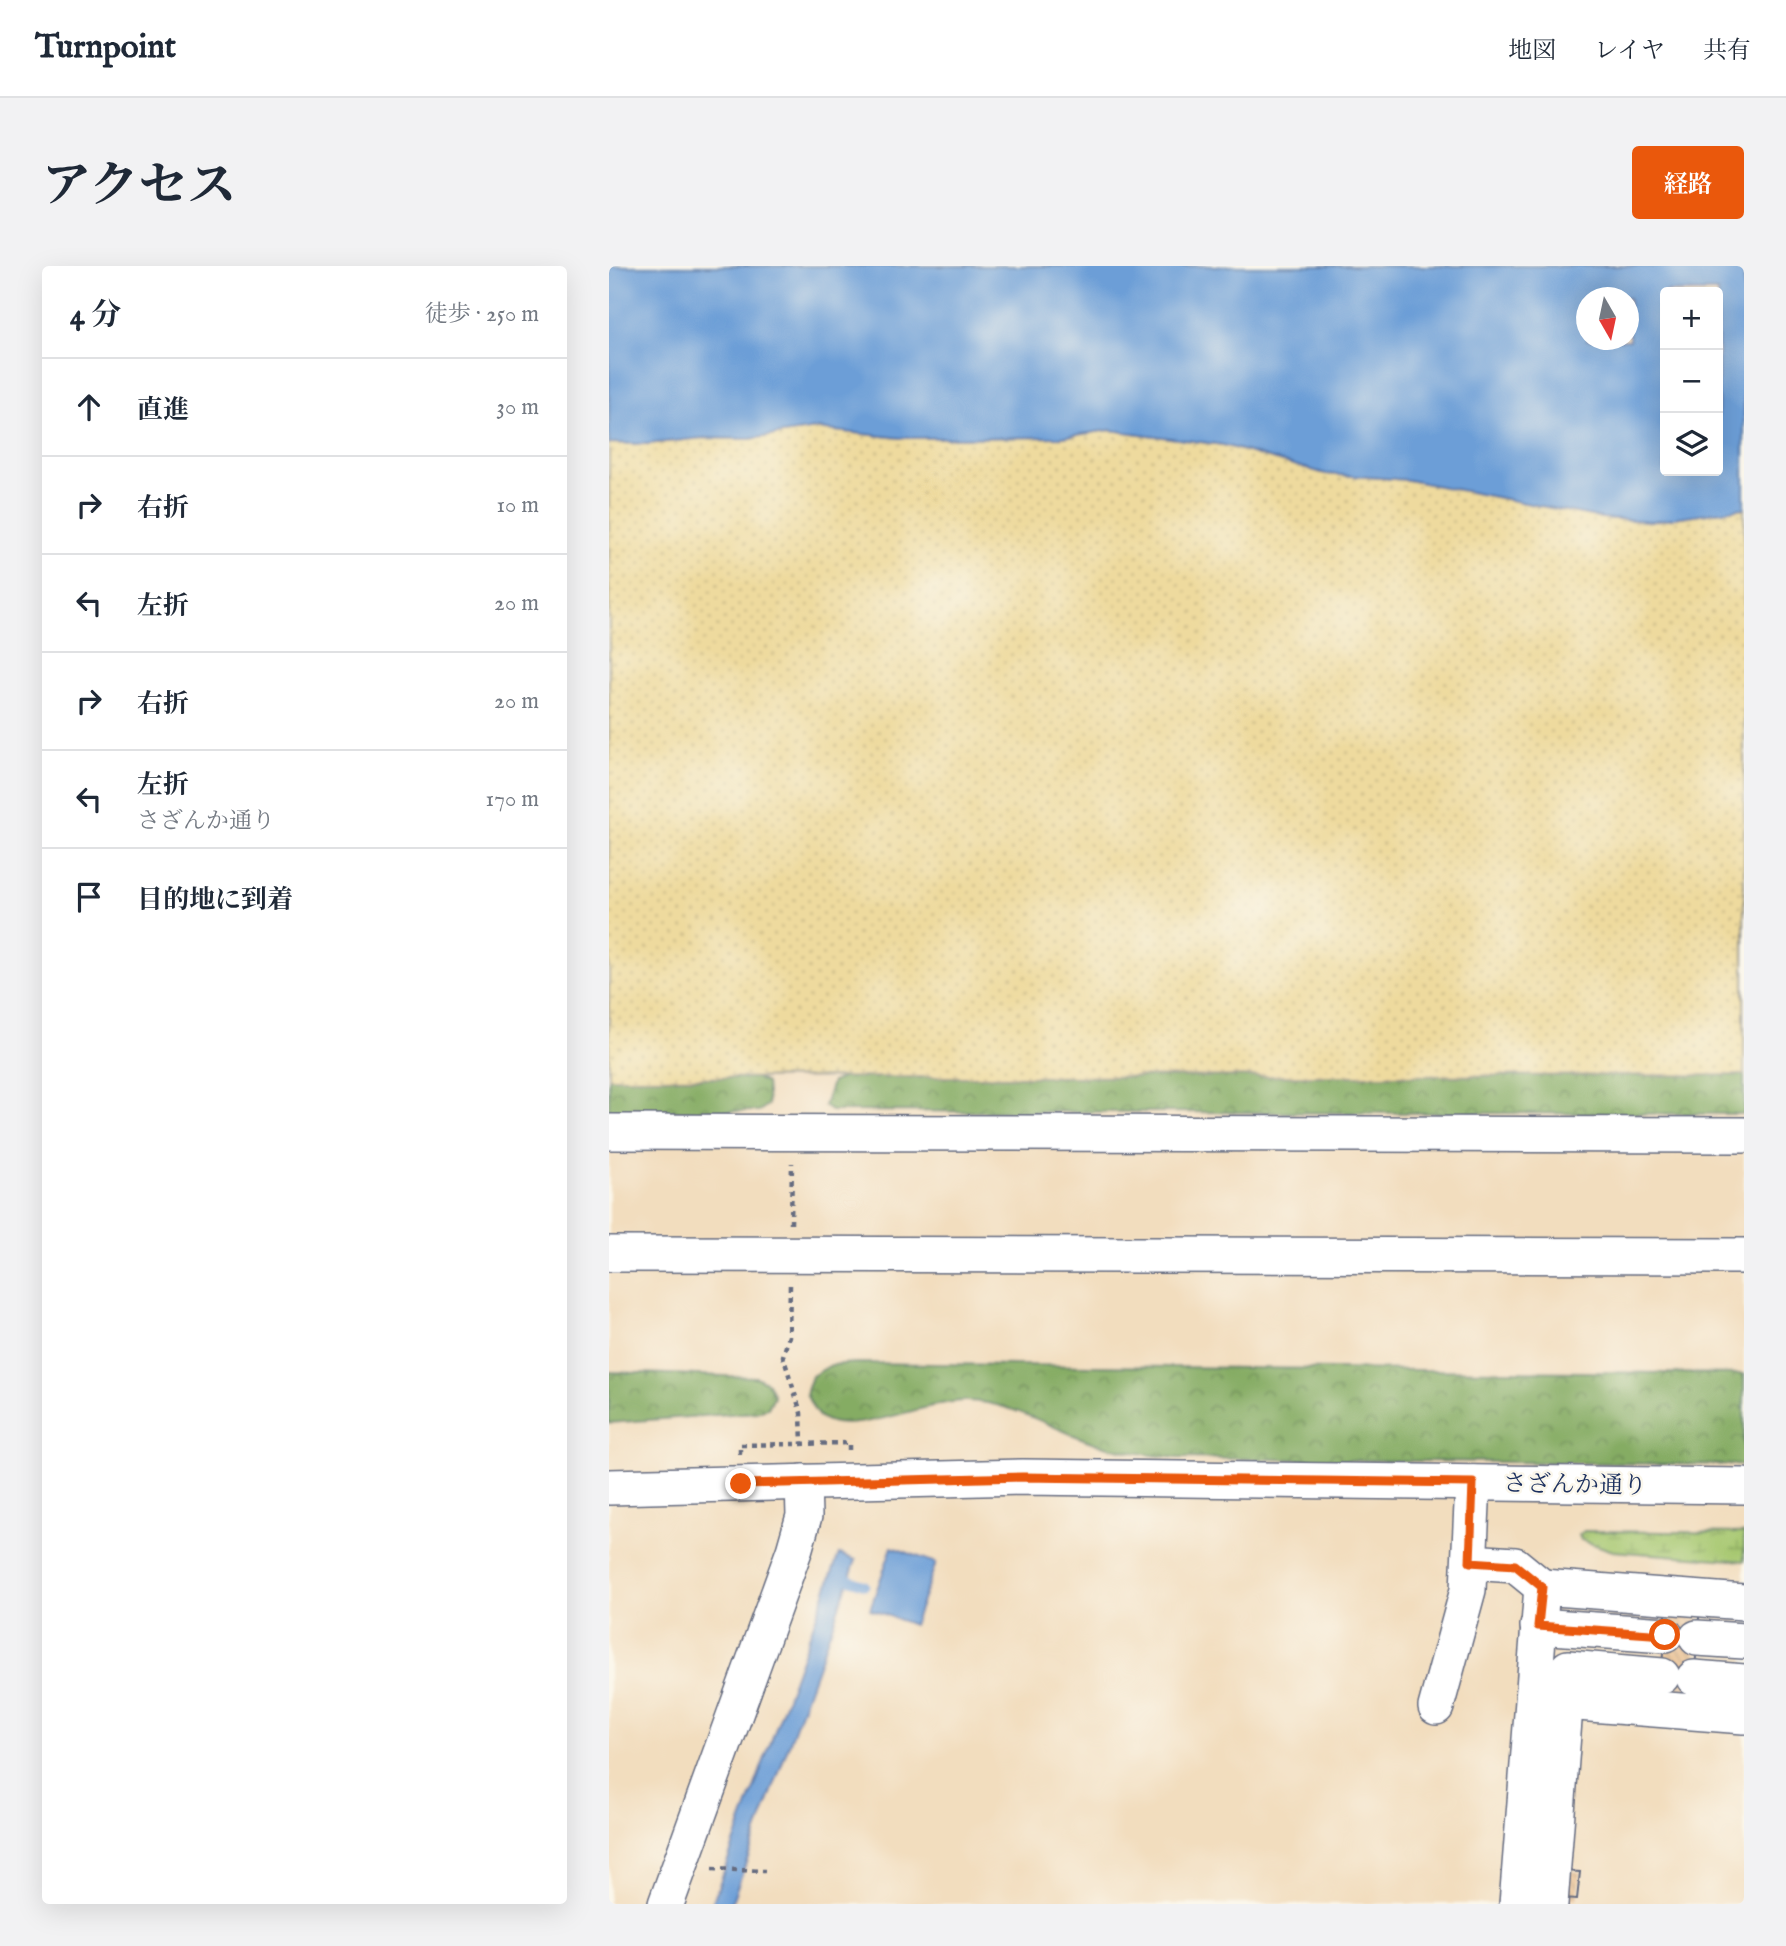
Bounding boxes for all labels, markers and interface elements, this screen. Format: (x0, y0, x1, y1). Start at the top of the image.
text: Turnpoint (35, 27, 176, 69)
text: 地図 (1508, 36, 1556, 67)
text: レイヤ (1594, 36, 1665, 67)
text: 共有 (1703, 36, 1751, 67)
button: 経路 (1632, 146, 1744, 219)
text: アクセス (42, 157, 237, 219)
north arrow (1576, 287, 1639, 350)
map controls (1660, 287, 1723, 476)
button: + (1660, 287, 1723, 350)
text: 4 分 (70, 297, 121, 335)
text: 徒歩 · 250 m (425, 300, 539, 329)
button: − (1660, 350, 1723, 413)
icon: ahead (70, 388, 108, 426)
text: 30 m (496, 393, 539, 422)
text: 直進 (137, 394, 189, 427)
button: layers (1660, 413, 1723, 476)
icon: right (70, 486, 108, 524)
text: 10 m (496, 491, 539, 520)
text: 右折 (137, 492, 189, 525)
icon: left (70, 584, 108, 622)
text: 20 m (494, 589, 539, 618)
text: 左折 (137, 590, 189, 623)
icon: right (70, 682, 108, 720)
text: 20 m (494, 687, 539, 716)
text: 右折 (137, 688, 189, 721)
text: 左折 (137, 769, 189, 802)
icon: left (70, 780, 108, 818)
text: 170 m (486, 785, 539, 814)
text: さざんか通り (137, 807, 275, 836)
icon: arrive (70, 878, 108, 916)
text: 目的地に到着 (137, 884, 293, 917)
route end (725, 1468, 756, 1499)
street label: さざんか通り (1503, 1469, 1647, 1502)
route start (1649, 1619, 1680, 1650)

